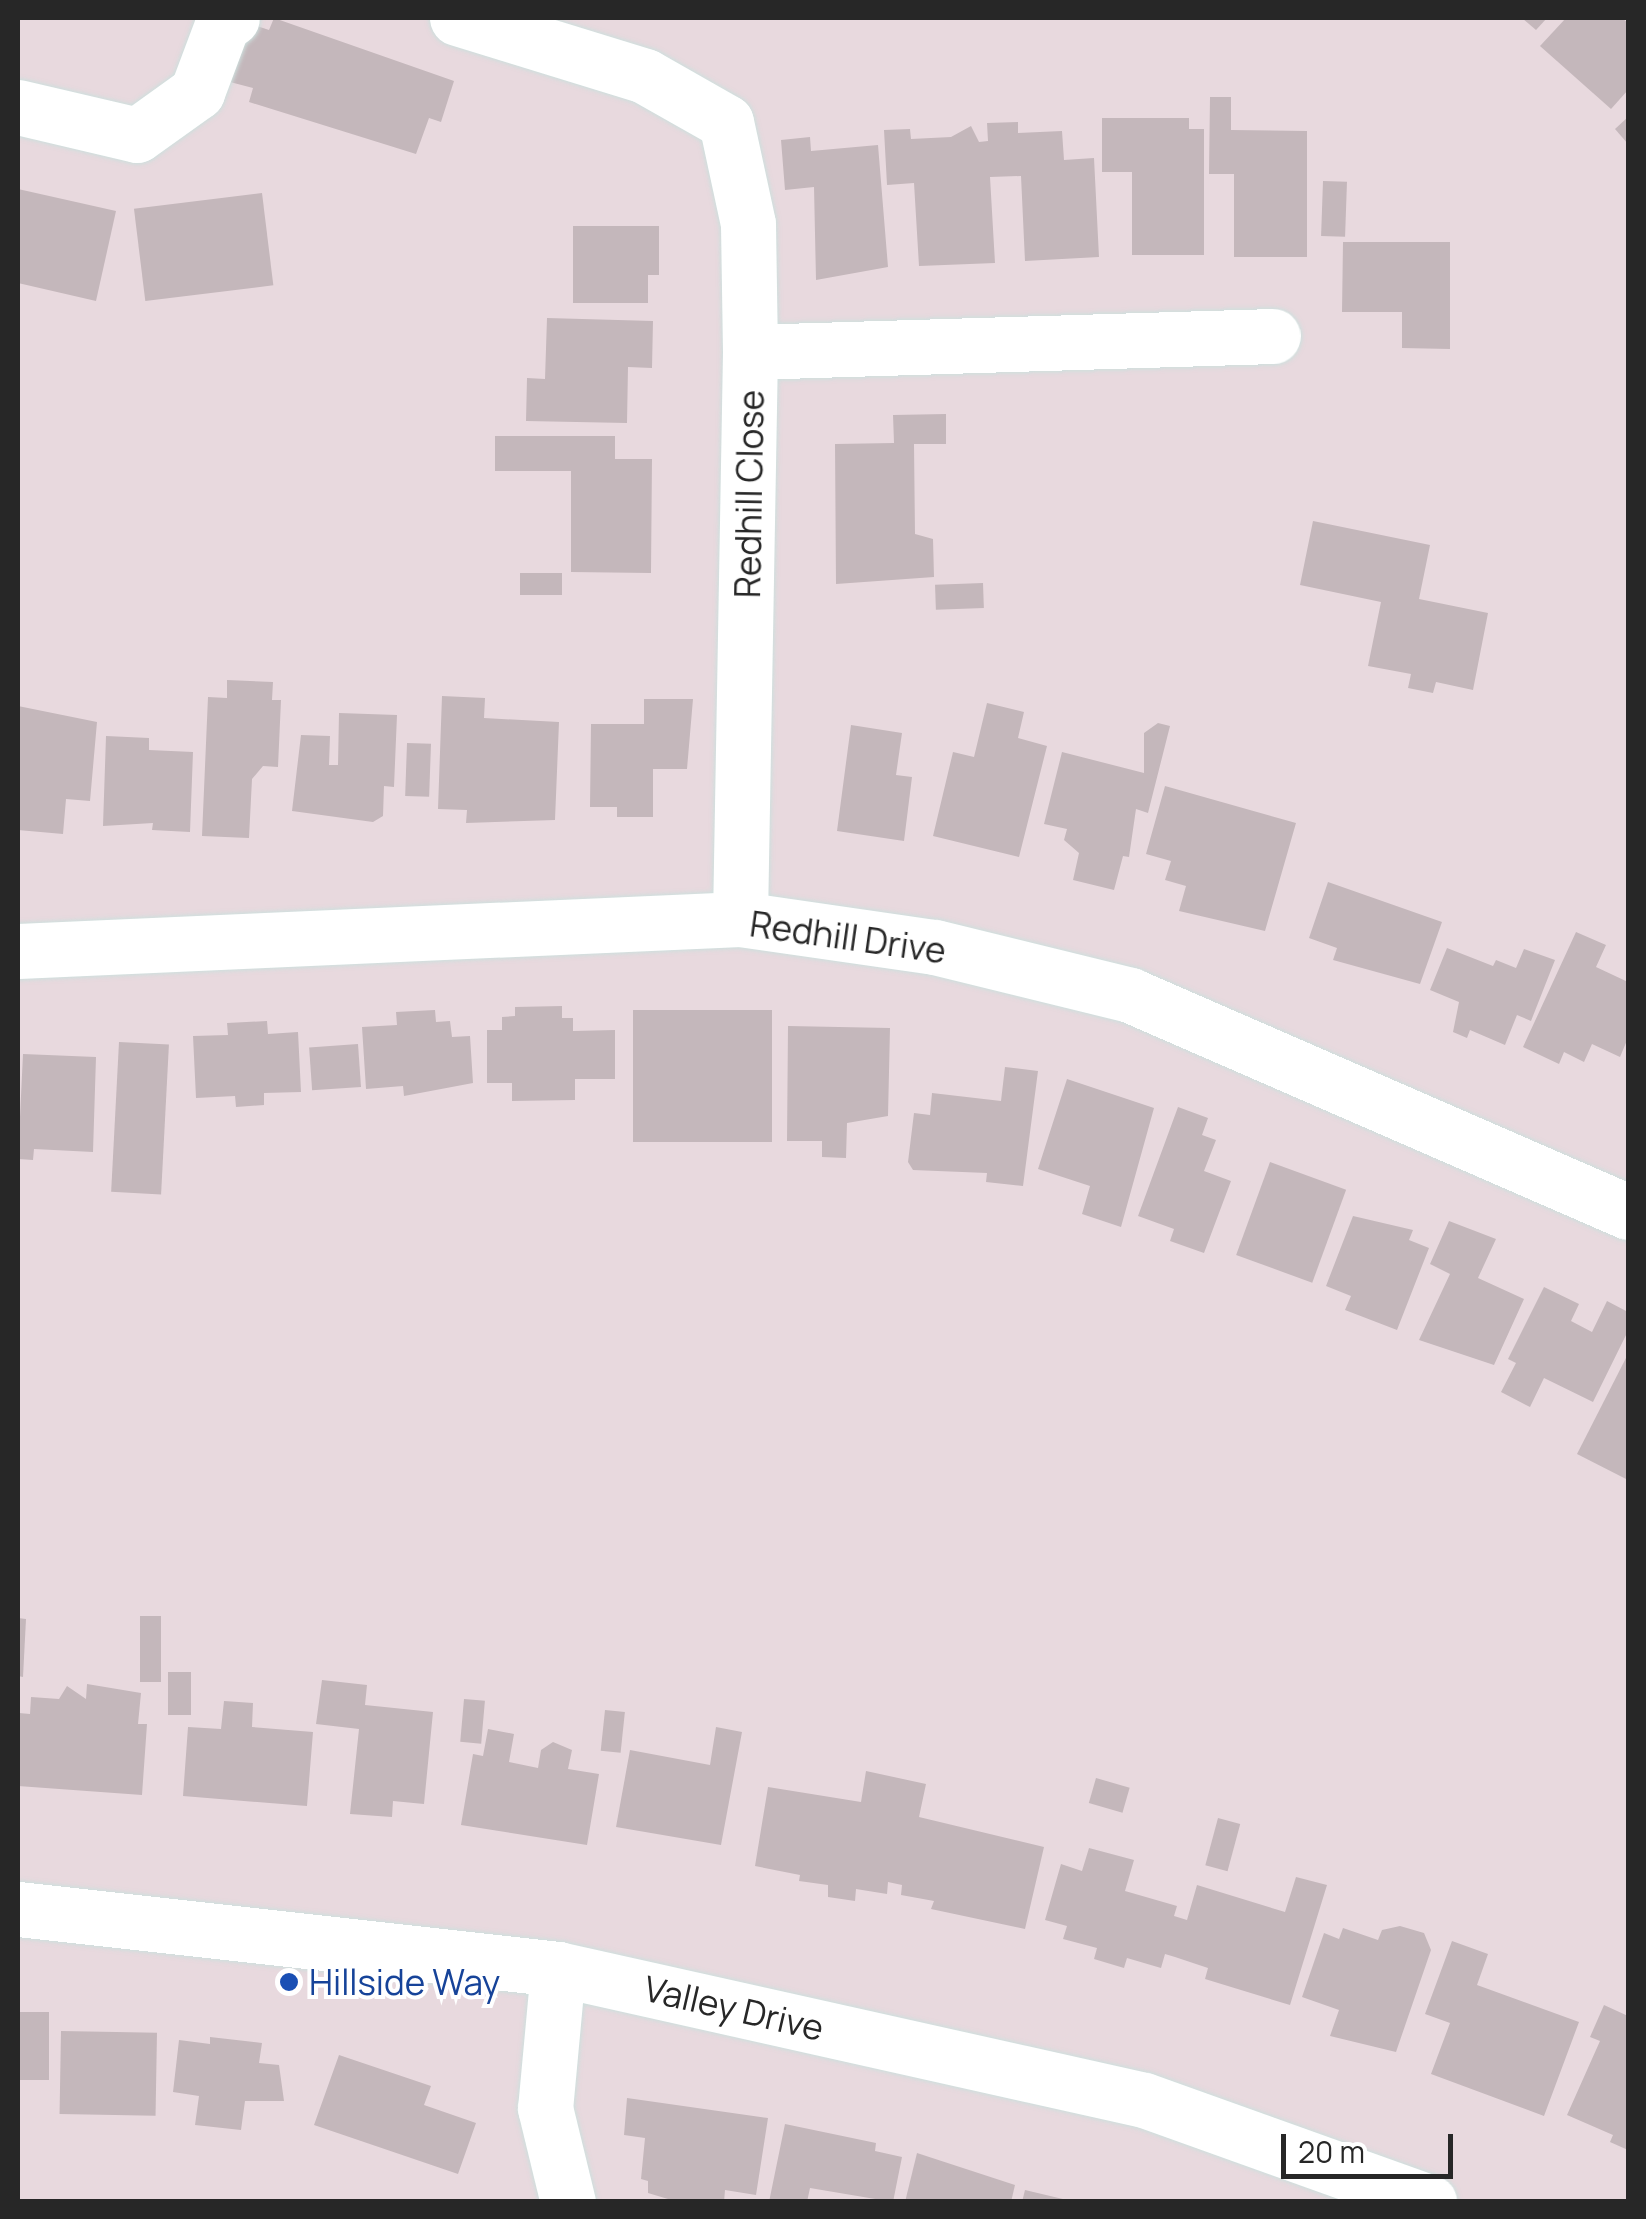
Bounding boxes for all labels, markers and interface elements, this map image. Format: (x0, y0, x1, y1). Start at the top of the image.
street label: Redhill Close (726, 390, 772, 598)
street label: Redhill Drive (747, 902, 949, 972)
place label: Hillside Way (309, 1961, 500, 2003)
street label: Valley Drive (640, 1967, 828, 2049)
marker: Hillside Way (278, 1971, 300, 1993)
scale bar (1286, 2114, 1458, 2176)
text: 20 m (1298, 2131, 1365, 2172)

